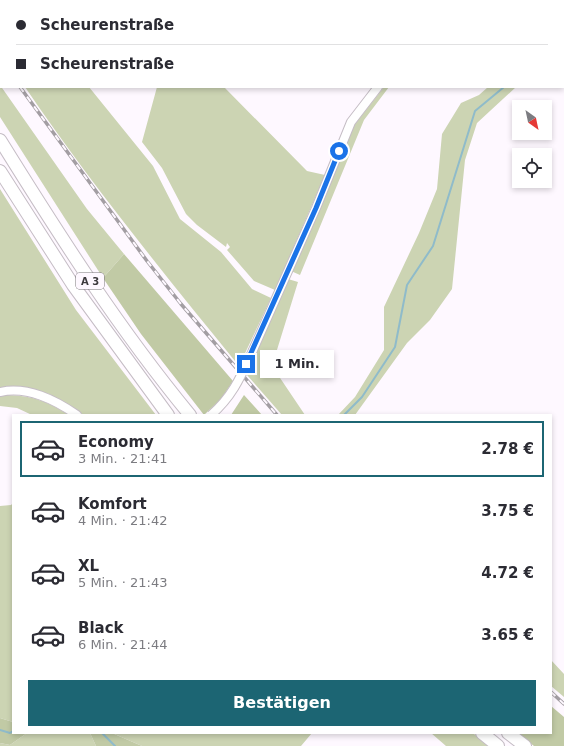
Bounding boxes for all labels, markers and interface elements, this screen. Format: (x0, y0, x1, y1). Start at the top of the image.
text: Scheurenstraße (40, 16, 174, 34)
text: Scheurenstraße (40, 55, 174, 73)
north arrow (512, 100, 552, 140)
map controls (512, 100, 552, 188)
route start (330, 142, 348, 160)
button: locate (512, 148, 552, 188)
road number: A 3 (76, 273, 104, 289)
callout: 1 Min. (260, 350, 334, 378)
route end (237, 355, 255, 373)
text: 1 Min. (274, 356, 320, 371)
icon: car (30, 431, 66, 467)
text: Economy (78, 433, 154, 451)
text: 2.78 € (481, 440, 534, 458)
text: 3 Min. · 21:41 (78, 451, 167, 466)
icon: car (30, 493, 66, 529)
text: Komfort (78, 495, 147, 513)
text: 3.75 € (481, 502, 534, 520)
text: 4 Min. · 21:42 (78, 513, 167, 528)
icon: car (30, 555, 66, 591)
text: XL (78, 557, 99, 575)
text: 4.72 € (481, 564, 534, 582)
text: 5 Min. · 21:43 (78, 575, 167, 590)
icon: car (30, 617, 66, 653)
text: Black (78, 619, 124, 637)
text: 3.65 € (481, 626, 534, 644)
text: 6 Min. · 21:44 (78, 637, 167, 652)
button: Bestätigen (28, 680, 536, 726)

